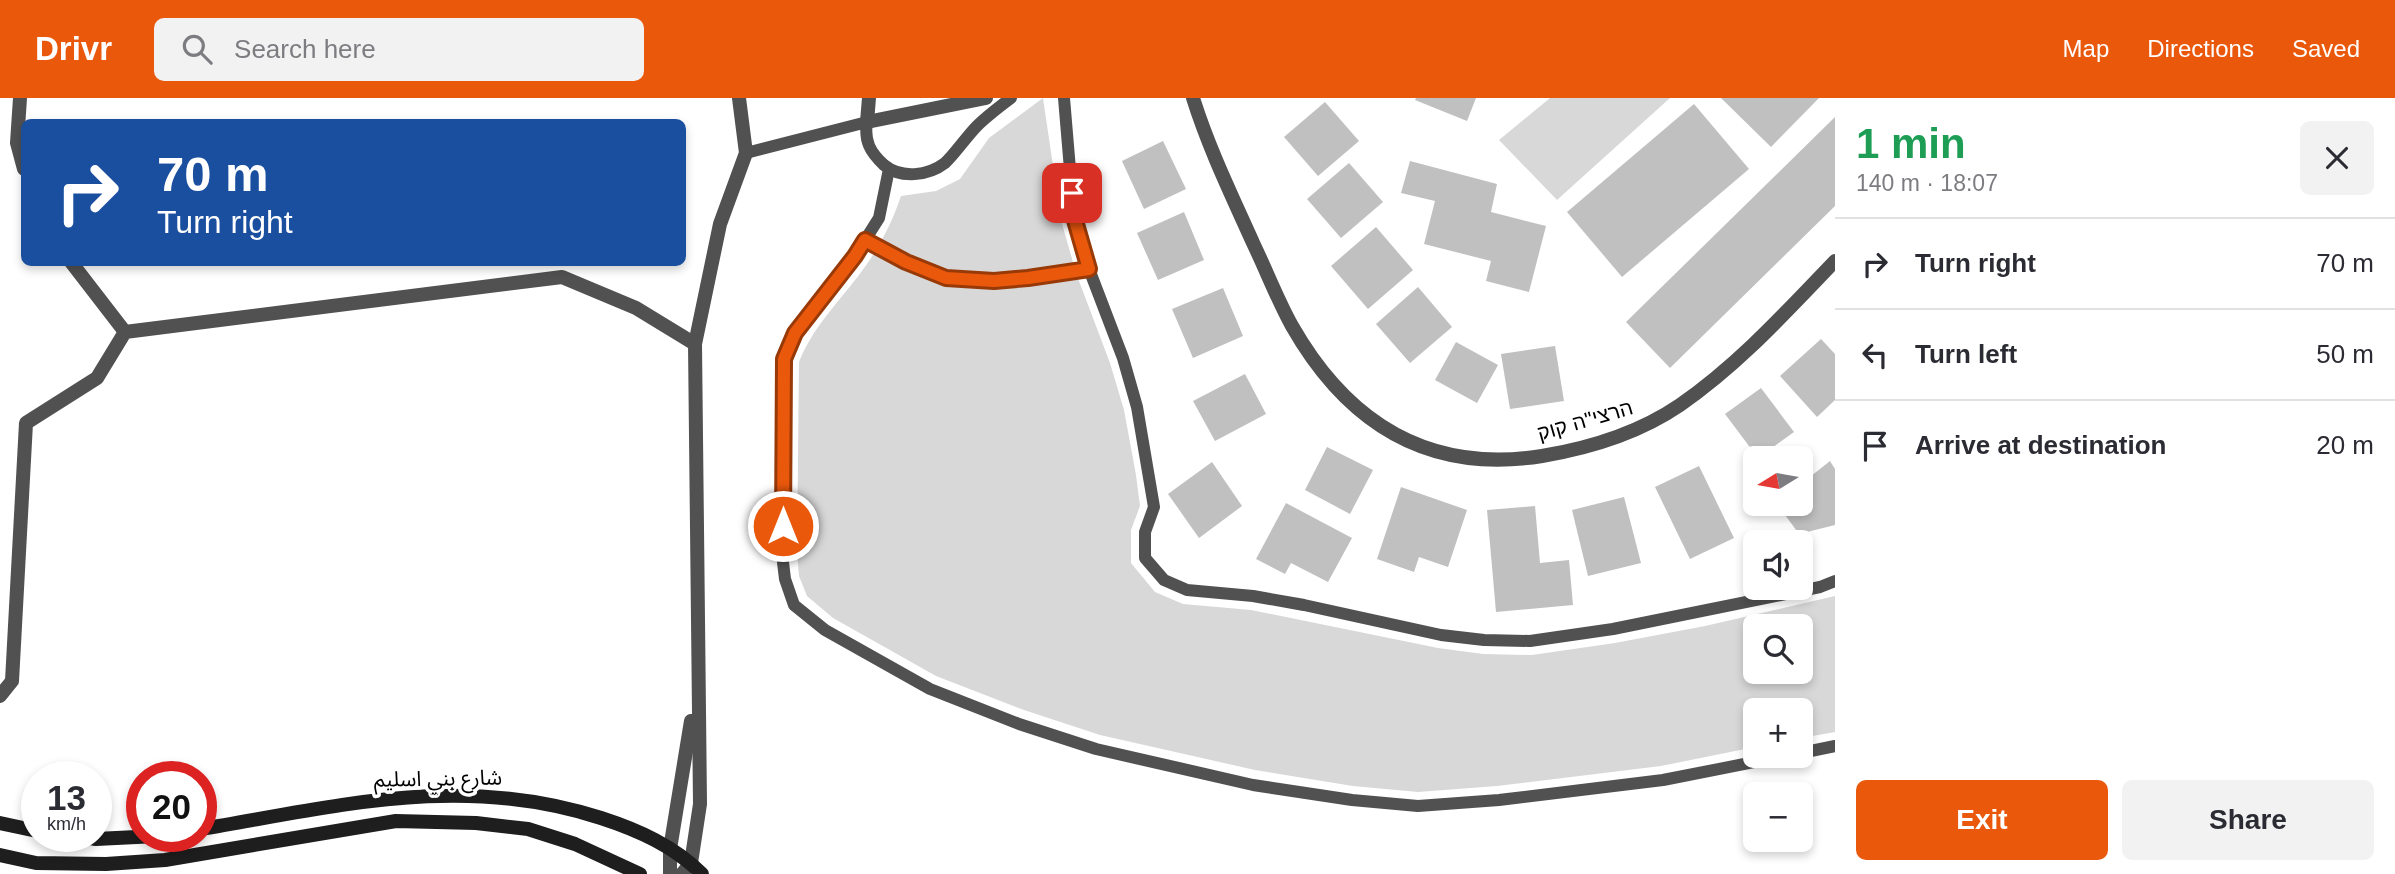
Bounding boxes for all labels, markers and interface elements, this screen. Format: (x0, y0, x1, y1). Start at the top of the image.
search box (154, 18, 644, 81)
text: Drivr (35, 30, 112, 67)
icon: search (178, 30, 216, 68)
text: Search here (234, 34, 376, 64)
text: Map (2063, 35, 2109, 62)
text: Directions (2147, 35, 2254, 62)
text: Saved (2292, 35, 2360, 62)
text: 1 min (1856, 120, 1966, 167)
button: close (2300, 121, 2374, 195)
icon: right (42, 147, 133, 238)
text: 70 m (157, 147, 269, 201)
pin (1042, 163, 1102, 223)
text: 140 m · 18:07 (1856, 170, 1998, 196)
icon: arrive (1053, 174, 1091, 212)
text: Turn right (157, 204, 293, 240)
icon: right (1856, 245, 1894, 283)
text: Turn right (1915, 248, 2036, 278)
text: 70 m (2316, 248, 2374, 278)
icon: left (1856, 336, 1894, 374)
text: Turn left (1915, 339, 2017, 369)
text: 50 m (2316, 339, 2374, 369)
street label: הרצי"ה קוק (1535, 395, 1635, 445)
icon: arrive (1856, 427, 1894, 465)
text: Arrive at destination (1915, 430, 2166, 460)
text: 20 m (2316, 430, 2374, 460)
north arrow (1743, 446, 1813, 516)
map controls (1743, 446, 1813, 852)
position arrow (746, 489, 820, 563)
button: sound (1743, 530, 1813, 600)
button: search (1743, 614, 1813, 684)
button: + (1743, 698, 1813, 768)
speed limit sign: 20 (126, 761, 217, 852)
street label: شارع بني اسليم (374, 765, 502, 795)
text: 13 (47, 778, 86, 817)
button: Exit (1856, 780, 2108, 860)
button: Share (2122, 780, 2374, 860)
button: − (1743, 782, 1813, 852)
text: km/h (47, 814, 86, 834)

